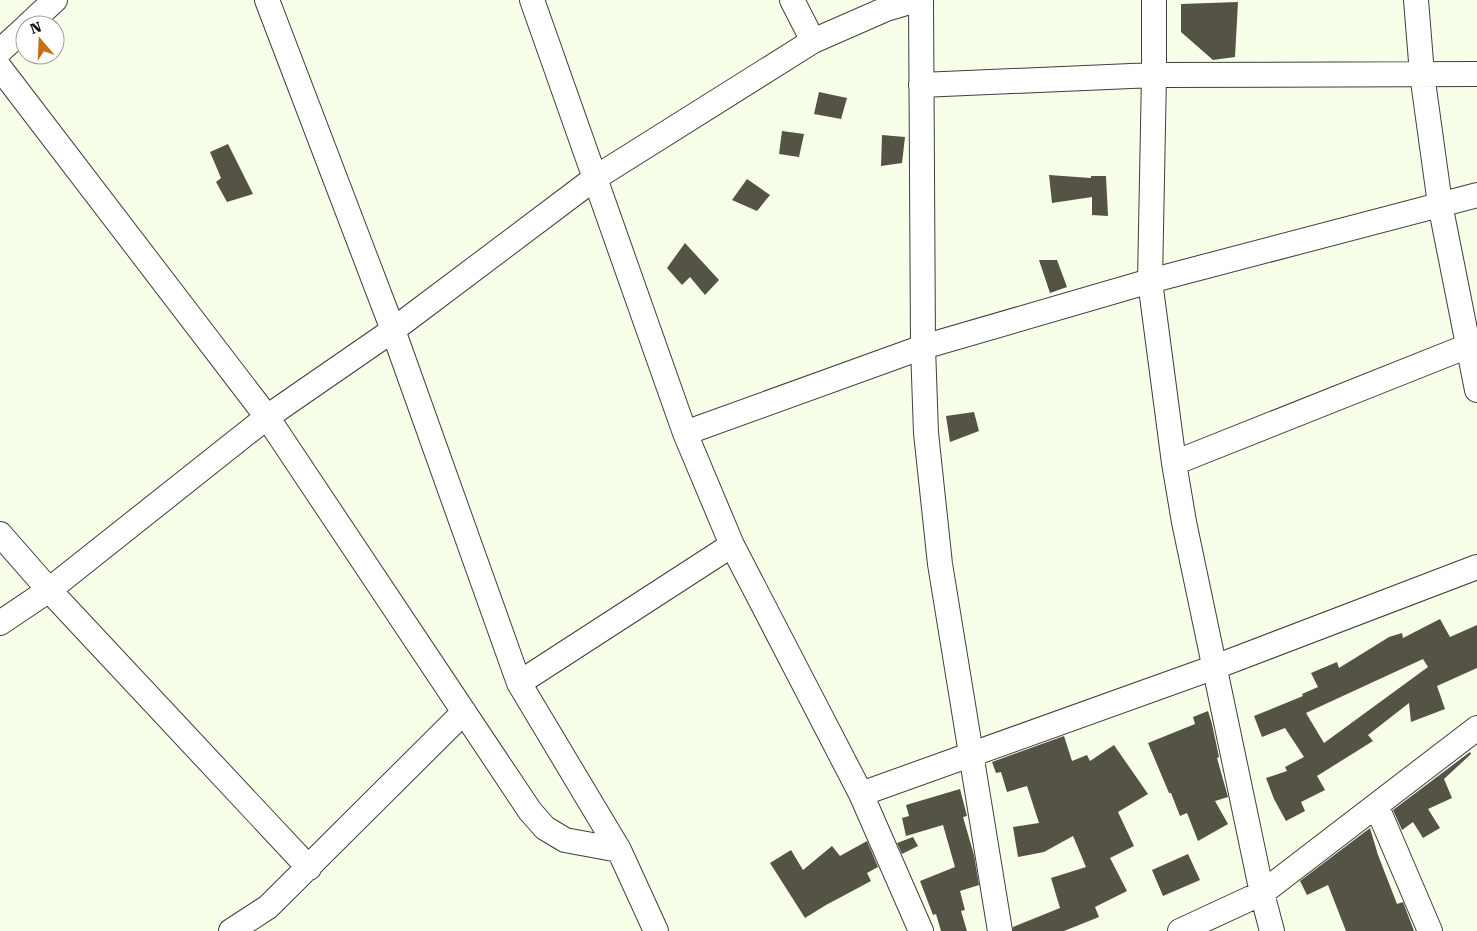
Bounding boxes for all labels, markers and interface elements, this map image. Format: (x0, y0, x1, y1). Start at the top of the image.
north arrow (15, 15, 65, 65)
text: N (28, 18, 44, 37)

